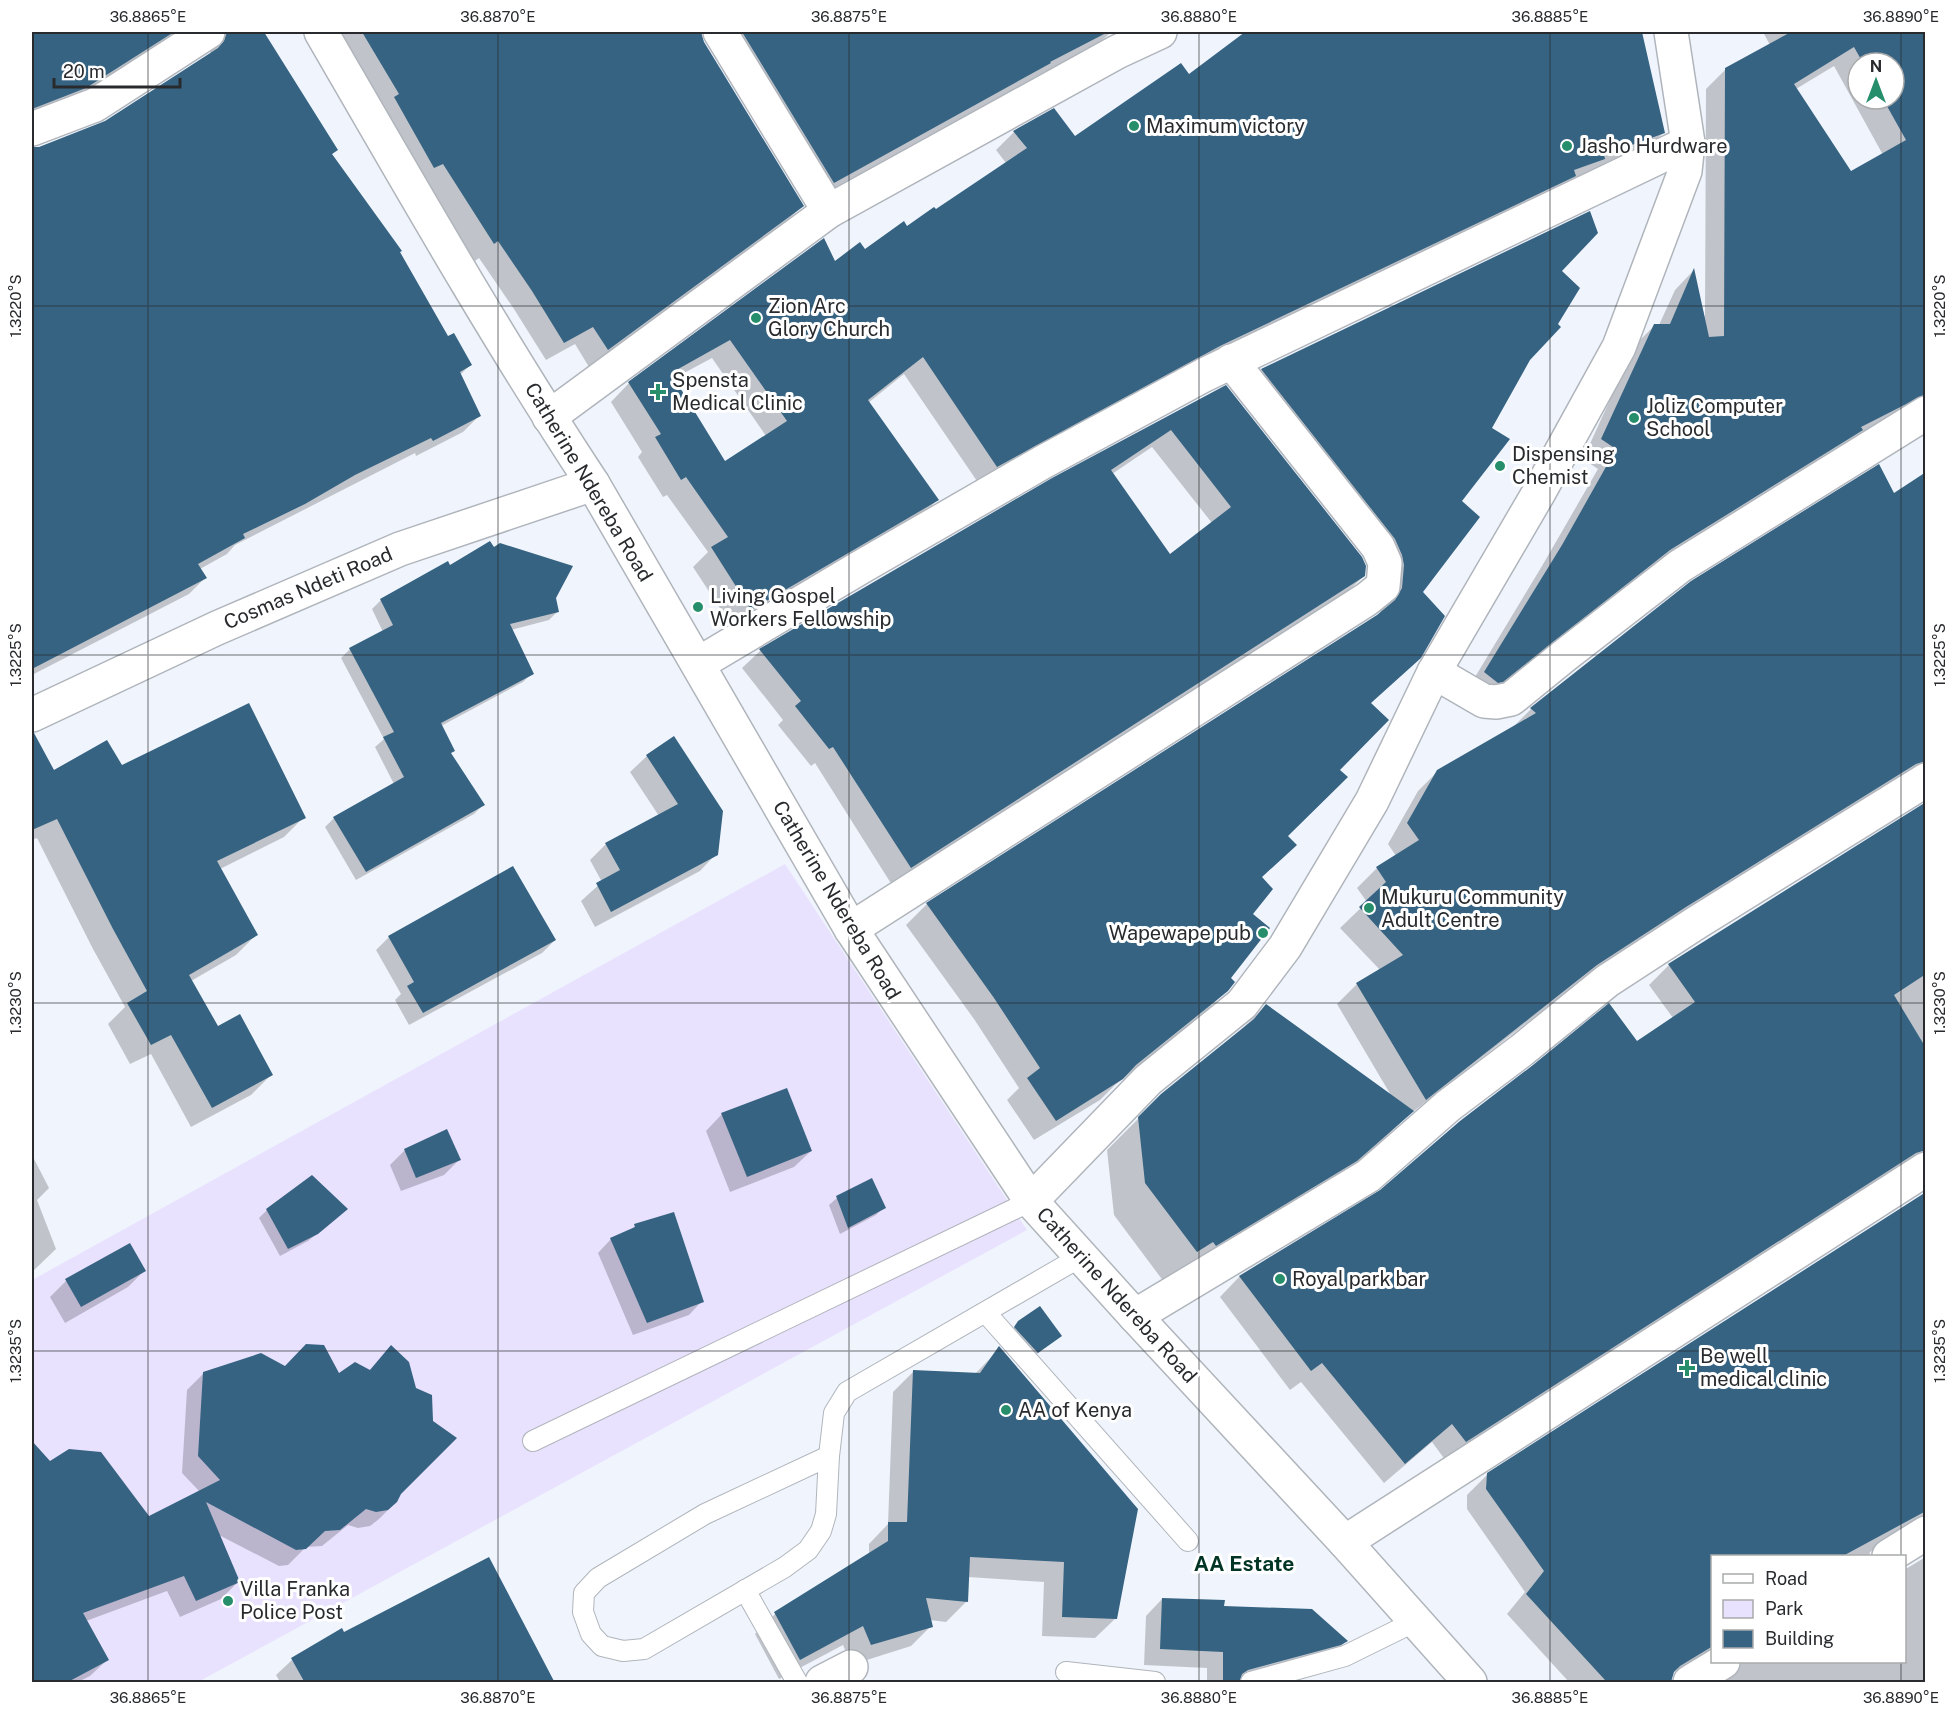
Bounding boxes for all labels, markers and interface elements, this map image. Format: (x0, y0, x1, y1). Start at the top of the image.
text: 36.8865°E (110, 8, 186, 25)
text: 36.8870°E (460, 8, 536, 25)
text: 36.8875°E (811, 8, 887, 25)
text: 36.8880°E (1161, 8, 1237, 25)
text: 36.8885°E (1512, 8, 1588, 25)
text: 36.8890°E (1863, 8, 1939, 25)
scale bar (54, 51, 180, 89)
north arrow (1846, 51, 1906, 111)
text: N (1870, 57, 1882, 76)
text: 20 m (63, 61, 105, 82)
place label: Maximum victory (1146, 114, 1305, 138)
marker: Maximum victory (1127, 119, 1141, 133)
place label: Jasho Hurdware (1579, 134, 1727, 158)
marker: Jasho Hurdware (1560, 139, 1574, 153)
text: 1.3220°S (7, 275, 24, 338)
text: 1.3220°S (1931, 275, 1948, 338)
place label: Zion Arc Glory Church (768, 294, 890, 341)
marker: Zion Arc Glory Church (749, 311, 763, 325)
place label: Spensta Medical Clinic (672, 368, 803, 415)
street label: Catherine Ndereba Road (520, 378, 658, 586)
marker: Spensta Medical Clinic (649, 383, 667, 401)
place label: Joliz Computer School (1646, 394, 1783, 441)
marker: Joliz Computer School (1627, 411, 1641, 425)
place label: Dispensing Chemist (1512, 442, 1615, 489)
marker: Dispensing Chemist (1493, 459, 1507, 473)
street label: Cosmas Ndeti Road (220, 542, 396, 634)
place label: Living Gospel Workers Fellowship (710, 584, 892, 631)
marker: Living Gospel Workers Fellowship (691, 600, 705, 614)
text: 1.3225°S (7, 623, 24, 687)
text: 1.3225°S (1931, 623, 1948, 687)
street label: Catherine Ndereba Road (768, 796, 906, 1004)
place label: Mukuru Community Adult Centre (1381, 885, 1564, 932)
marker: Mukuru Community Adult Centre (1362, 901, 1376, 915)
place label: Wapewape pub (1109, 921, 1251, 945)
marker: Wapewape pub (1256, 926, 1270, 940)
text: 1.3230°S (7, 971, 24, 1035)
text: 1.3230°S (1931, 971, 1948, 1035)
street label: Catherine Ndereba Road (1032, 1202, 1202, 1388)
place label: Royal park bar (1292, 1267, 1426, 1291)
marker: Royal park bar (1273, 1272, 1287, 1286)
text: 1.3235°S (7, 1319, 24, 1383)
text: 1.3235°S (1931, 1319, 1948, 1383)
place label: Be well medical clinic (1700, 1344, 1827, 1391)
marker: Be well medical clinic (1678, 1359, 1696, 1377)
place label: AA of Kenya (1018, 1398, 1132, 1422)
marker: AA of Kenya (999, 1403, 1013, 1417)
district label: AA Estate (1194, 1551, 1294, 1576)
legend (1711, 1555, 1906, 1663)
text: Road (1765, 1568, 1808, 1589)
place label: Villa Franka Police Post (240, 1577, 350, 1624)
marker: Villa Franka Police Post (221, 1594, 235, 1608)
text: Park (1765, 1598, 1803, 1619)
text: Building (1765, 1628, 1834, 1649)
text: 36.8865°E (110, 1689, 186, 1706)
text: 36.8870°E (460, 1689, 536, 1706)
text: 36.8875°E (811, 1689, 887, 1706)
text: 36.8880°E (1161, 1689, 1237, 1706)
text: 36.8885°E (1512, 1689, 1588, 1706)
text: 36.8890°E (1863, 1689, 1939, 1706)

